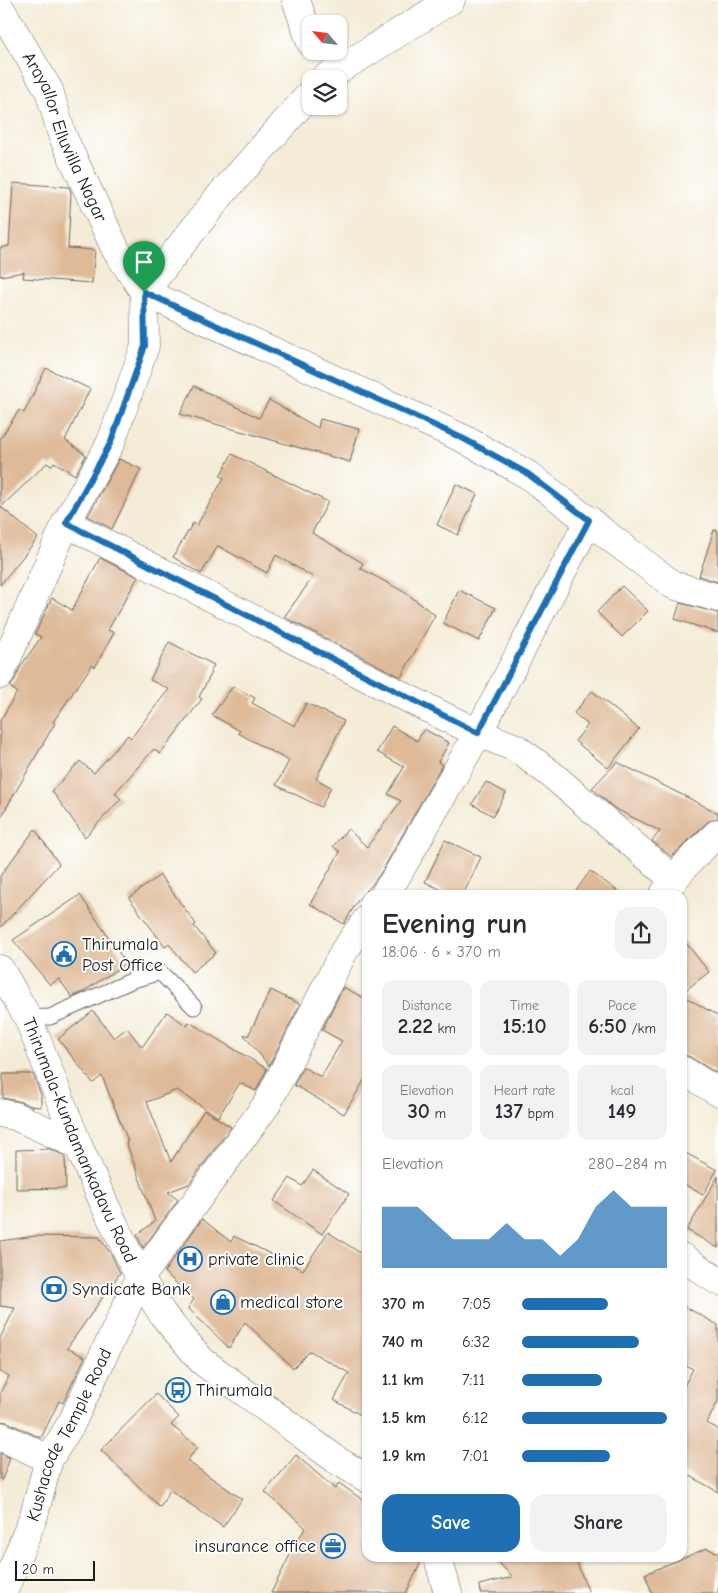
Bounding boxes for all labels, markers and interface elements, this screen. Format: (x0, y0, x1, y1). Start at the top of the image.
north arrow (302, 15, 348, 60)
map controls (302, 15, 347, 115)
street label: Arayallor Elluvilla Nagar (18, 48, 112, 226)
button: layers (302, 70, 347, 115)
pin (123, 241, 165, 292)
icon: arrive (130, 248, 158, 276)
button: share (615, 907, 667, 959)
text: Evening run (382, 908, 527, 940)
place label: Thirumala Post Office (82, 934, 163, 976)
public building icon: Thirumala Post Office (51, 941, 77, 967)
text: 18:06 · 6 × 370 m (382, 943, 501, 961)
text: Distance (402, 997, 452, 1014)
text: Time (510, 997, 539, 1014)
text: Pace (608, 997, 636, 1014)
text: 2.22 (398, 1014, 433, 1038)
text: 15:10 (502, 1014, 547, 1038)
text: 6:50 (588, 1014, 627, 1038)
street label: Thirumala-Kundamankadavu Road (18, 1015, 141, 1266)
text: km (433, 1020, 456, 1037)
text: /km (627, 1020, 656, 1037)
text: Elevation (400, 1082, 454, 1099)
text: Heart rate (494, 1082, 555, 1099)
text: kcal (610, 1082, 634, 1099)
text: 30 (408, 1099, 430, 1123)
text: 137 (495, 1099, 523, 1123)
text: 149 (608, 1099, 637, 1123)
text: m (430, 1105, 446, 1122)
text: bpm (523, 1105, 554, 1122)
text: Elevation (382, 1155, 443, 1173)
text: 280–284 m (588, 1155, 667, 1173)
hospital icon: private clinic (177, 1246, 203, 1272)
place label: private clinic (208, 1249, 305, 1270)
bank icon: Syndicate Bank (41, 1276, 67, 1302)
place label: Syndicate Bank (72, 1279, 191, 1300)
shop icon: medical store (210, 1289, 236, 1315)
place label: medical store (240, 1292, 343, 1313)
text: 370 m (382, 1295, 425, 1313)
text: 7:05 (462, 1295, 491, 1313)
text: 740 m (382, 1333, 423, 1351)
text: 6:32 (462, 1333, 490, 1351)
street label: Kushacode Temple Road (23, 1345, 116, 1525)
text: 1.1 km (382, 1371, 424, 1389)
text: 7:11 (462, 1371, 485, 1389)
bus stop icon: Thirumala (165, 1377, 191, 1403)
place label: Thirumala (196, 1380, 273, 1401)
text: 1.5 km (382, 1409, 426, 1427)
text: 6:12 (462, 1409, 488, 1427)
text: 1.9 km (382, 1447, 426, 1465)
text: 7:01 (462, 1447, 489, 1465)
button: Save (382, 1494, 520, 1552)
button: Share (530, 1494, 667, 1552)
office icon: insurance office (320, 1533, 346, 1559)
place label: insurance office (194, 1536, 316, 1557)
scale bar (15, 1558, 95, 1581)
text: 20 m (22, 1561, 54, 1578)

